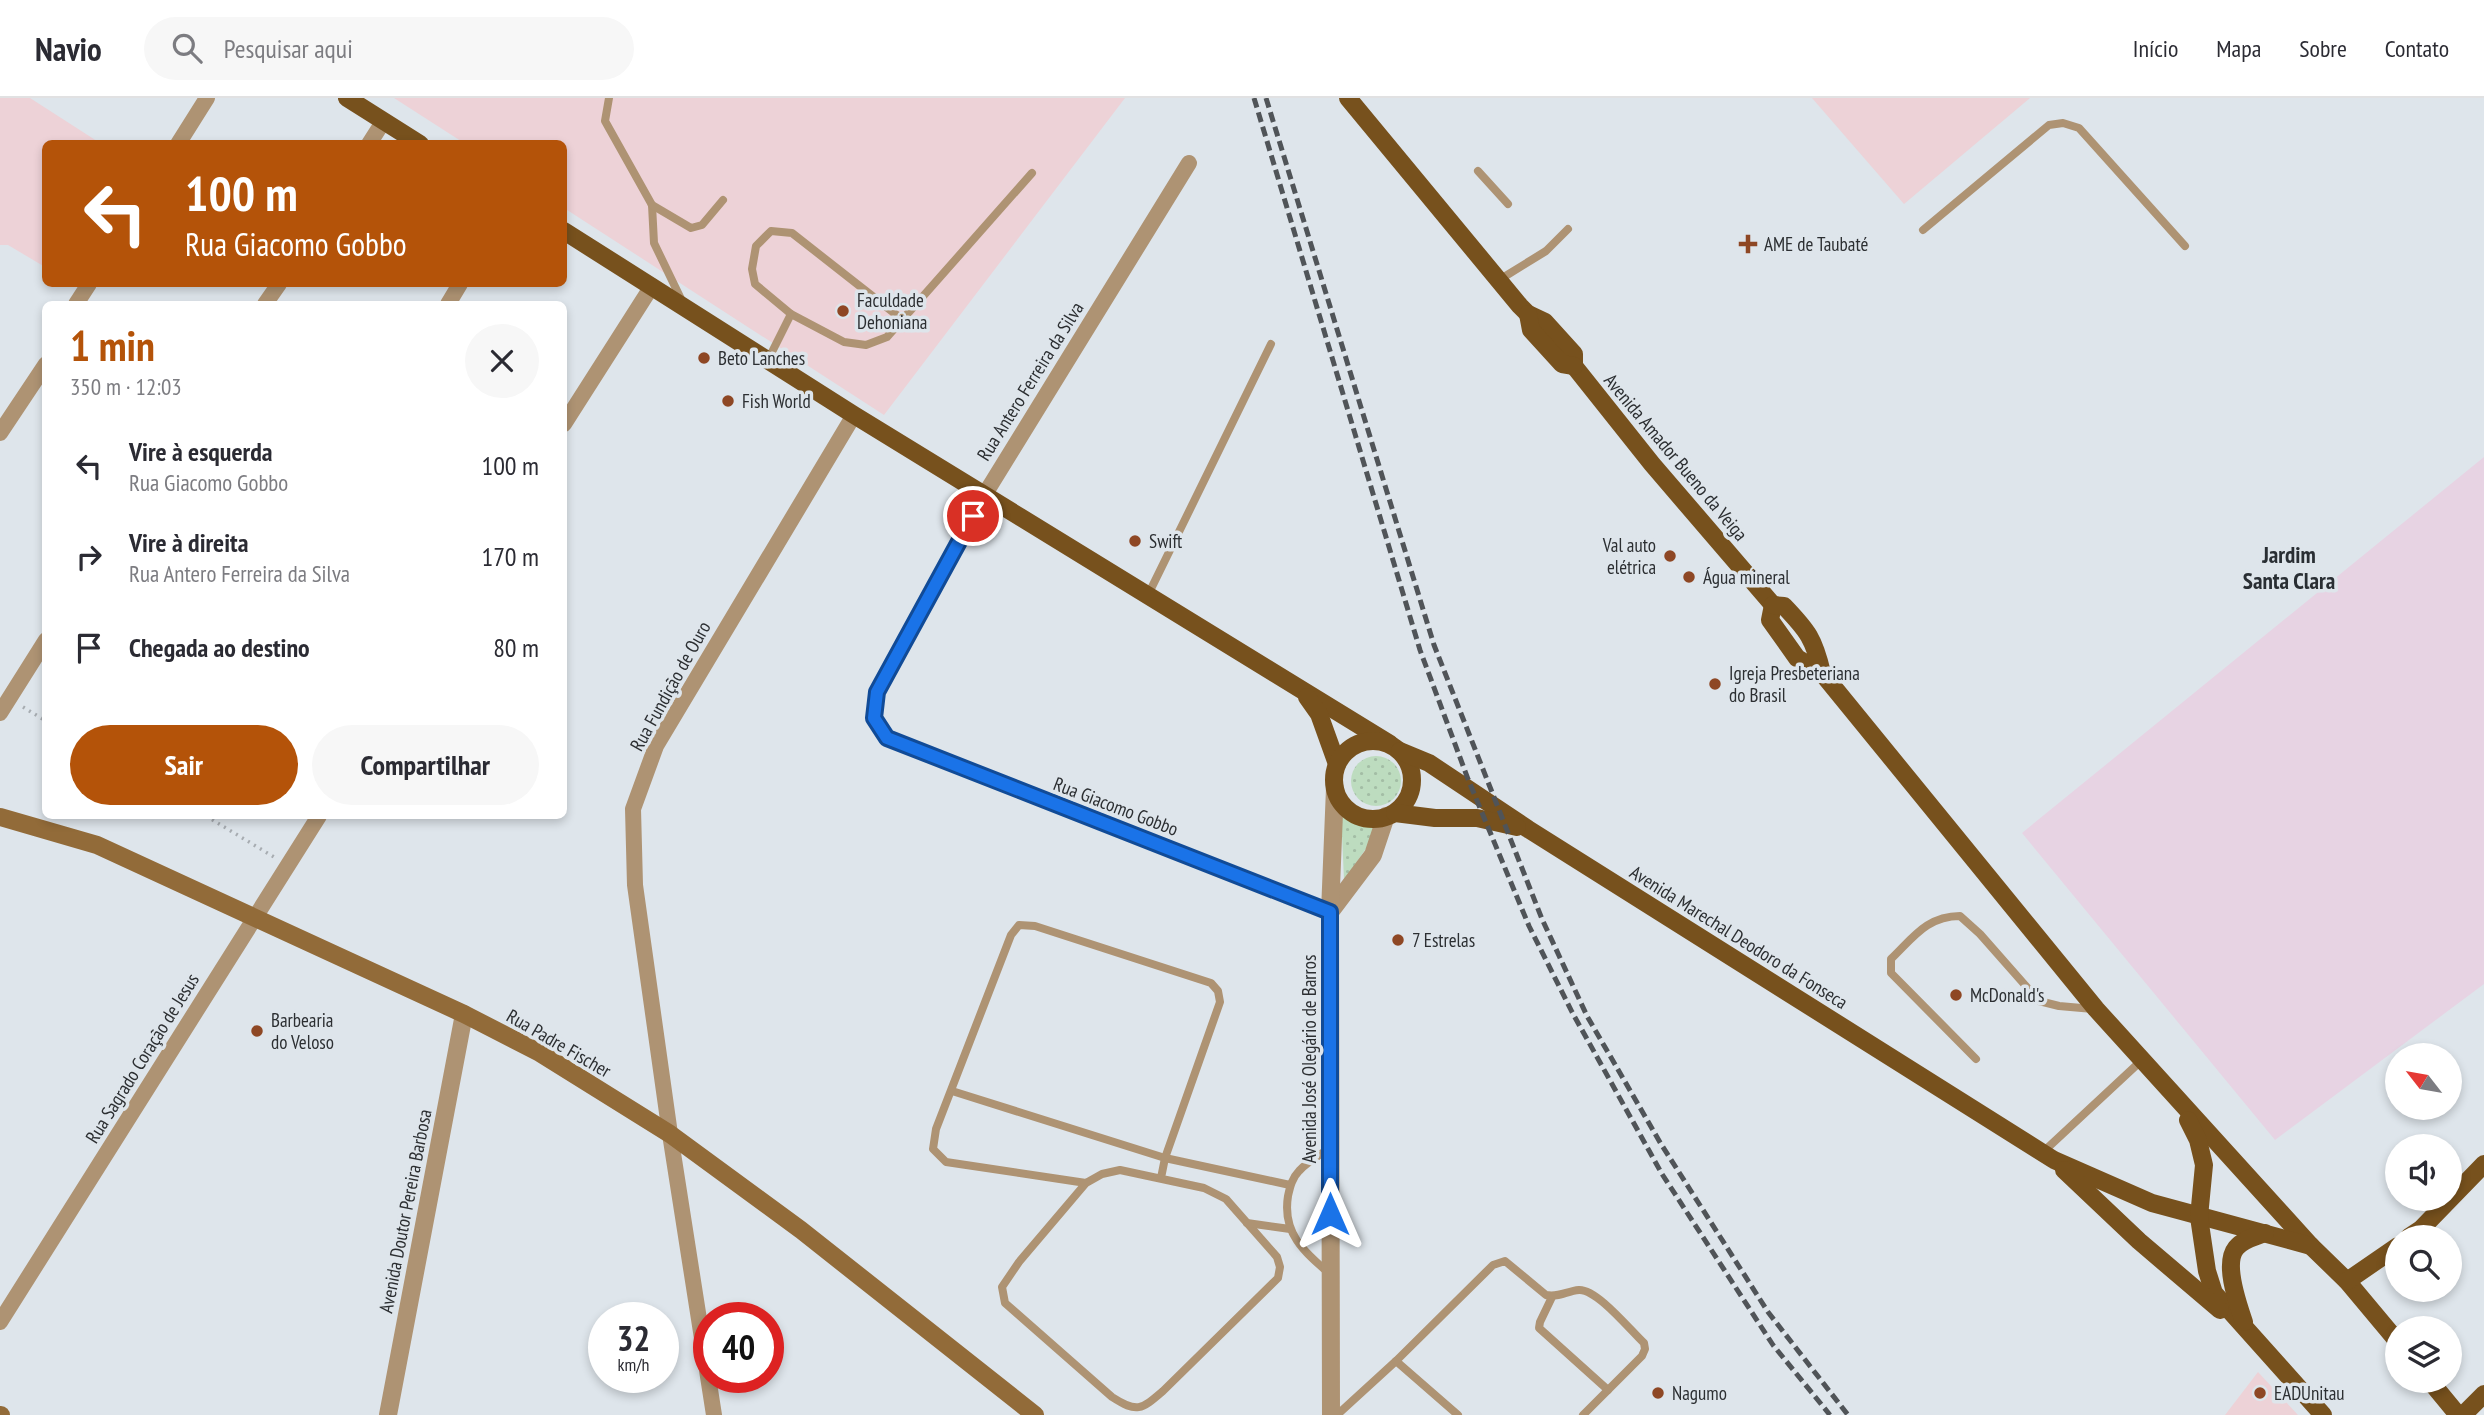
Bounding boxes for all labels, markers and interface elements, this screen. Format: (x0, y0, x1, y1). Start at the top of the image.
search box (144, 17, 634, 80)
text: Navio (35, 27, 102, 70)
icon: search (168, 29, 206, 67)
text: Pesquisar aqui (224, 32, 353, 65)
text: Início (2133, 33, 2178, 64)
text: Mapa (2216, 33, 2261, 64)
text: Sobre (2299, 33, 2347, 64)
text: Contato (2385, 33, 2449, 64)
text: 100 m (185, 161, 298, 225)
icon: left (70, 168, 161, 259)
text: Rua Giacomo Gobbo (185, 223, 407, 265)
place label: AME de Taubaté (1764, 232, 1869, 256)
marker: AME de Taubaté (1738, 234, 1758, 254)
place label: Faculdade Dehoniana (857, 288, 927, 334)
street label: Rua Antero Ferreira da Silva (971, 297, 1089, 465)
marker: Faculdade Dehoniana (835, 303, 851, 319)
text: 1 min (70, 318, 155, 373)
button: close (465, 324, 539, 398)
place label: Beto Lanches (718, 346, 805, 370)
marker: Beto Lanches (696, 350, 712, 366)
street label: Avenida Amador Bueno da Veiga (1599, 369, 1753, 545)
text: 350 m · 12:03 (70, 372, 182, 401)
place label: Fish World (742, 389, 811, 413)
marker: Fish World (720, 393, 736, 409)
text: Vire à esquerda (129, 435, 272, 468)
icon: left (70, 447, 108, 485)
text: 100 m (481, 449, 539, 482)
text: Rua Giacomo Gobbo (129, 468, 288, 497)
pin (943, 486, 1003, 546)
icon: arrive (954, 497, 992, 535)
text: Vire à direita (129, 526, 248, 559)
place label: Swift (1149, 529, 1183, 553)
marker: Swift (1127, 533, 1143, 549)
place label: Val auto elétrica (1602, 533, 1656, 579)
icon: right (70, 538, 108, 576)
text: 170 m (481, 540, 539, 573)
district label: Jardim Santa Clara (2243, 540, 2335, 595)
marker: Val auto elétrica (1662, 548, 1678, 564)
text: Rua Antero Ferreira da Silva (129, 559, 350, 588)
place label: Água mineral (1703, 565, 1790, 589)
marker: Água mineral (1681, 569, 1697, 585)
street label: Rua Fundição de Ouro (624, 617, 716, 755)
icon: arrive (70, 629, 108, 667)
text: Chegada ao destino (129, 631, 310, 664)
text: 80 m (493, 631, 539, 664)
place label: Igreja Presbeteriana do Brasil (1729, 661, 1860, 707)
marker: Igreja Presbeteriana do Brasil (1707, 676, 1723, 692)
button: Sair (70, 725, 298, 805)
button: Compartilhar (312, 725, 539, 805)
street label: Rua Giacomo Gobbo (1050, 771, 1182, 841)
street label: Avenida Marechal Deodoro da Fonseca (1626, 860, 1852, 1014)
place label: 7 Estrelas (1412, 928, 1475, 952)
marker: 7 Estrelas (1390, 932, 1406, 948)
street label: Avenida José Olegário de Barros (1297, 955, 1321, 1163)
street label: Rua Sagrado Coração de Jesus (80, 969, 204, 1147)
place label: McDonald's (1970, 983, 2045, 1007)
marker: McDonald's (1948, 987, 1964, 1003)
street label: Rua Padre Fischer (503, 1003, 616, 1083)
place label: Barbearia do Veloso (271, 1008, 334, 1054)
marker: Barbearia do Veloso (249, 1023, 265, 1039)
north arrow (2385, 1043, 2462, 1120)
map controls (2385, 1043, 2462, 1393)
street label: Avenida Doutor Pereira Barbosa (373, 1107, 437, 1315)
button: sound (2385, 1134, 2462, 1211)
position arrow (1293, 1177, 1367, 1251)
button: search (2385, 1225, 2462, 1302)
speed limit sign: 40 (693, 1302, 784, 1393)
text: 32 (617, 1315, 650, 1361)
button: layers (2385, 1316, 2462, 1393)
text: km/h (618, 1353, 649, 1376)
place label: Nagumo (1672, 1381, 1727, 1405)
place label: EADUnitau (2274, 1381, 2345, 1405)
marker: Nagumo (1650, 1385, 1666, 1401)
marker: EADUnitau (2252, 1385, 2268, 1401)

